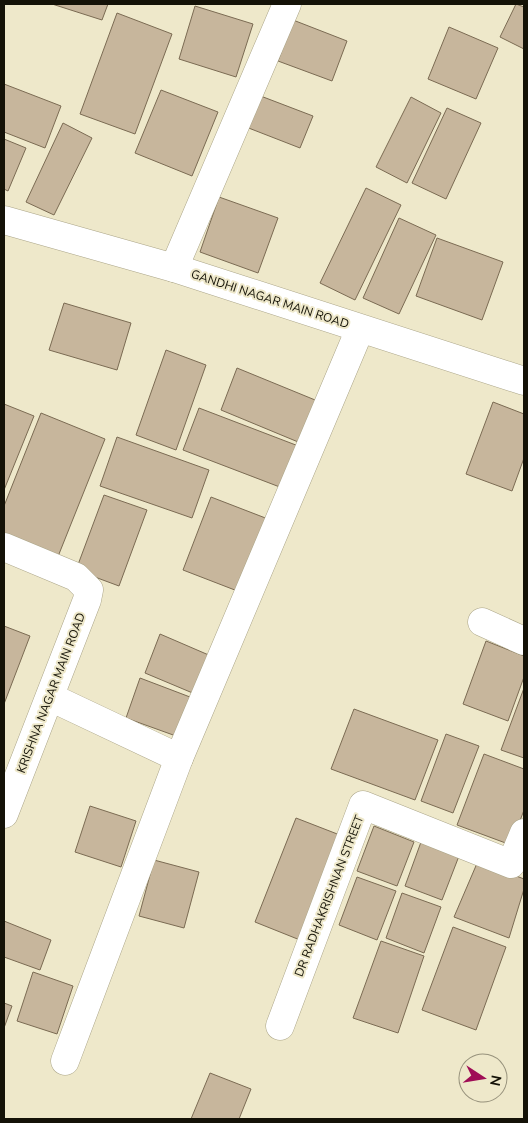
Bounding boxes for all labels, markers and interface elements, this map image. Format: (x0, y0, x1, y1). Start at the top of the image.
street label: GANDHI NAGAR MAIN ROAD (189, 266, 351, 332)
street label: KRISHNA NAGAR MAIN ROAD (13, 610, 89, 776)
street label: DR RADHAKRISHNAN STREET (291, 812, 368, 979)
north arrow (458, 1053, 508, 1103)
text: N (485, 1073, 506, 1088)

